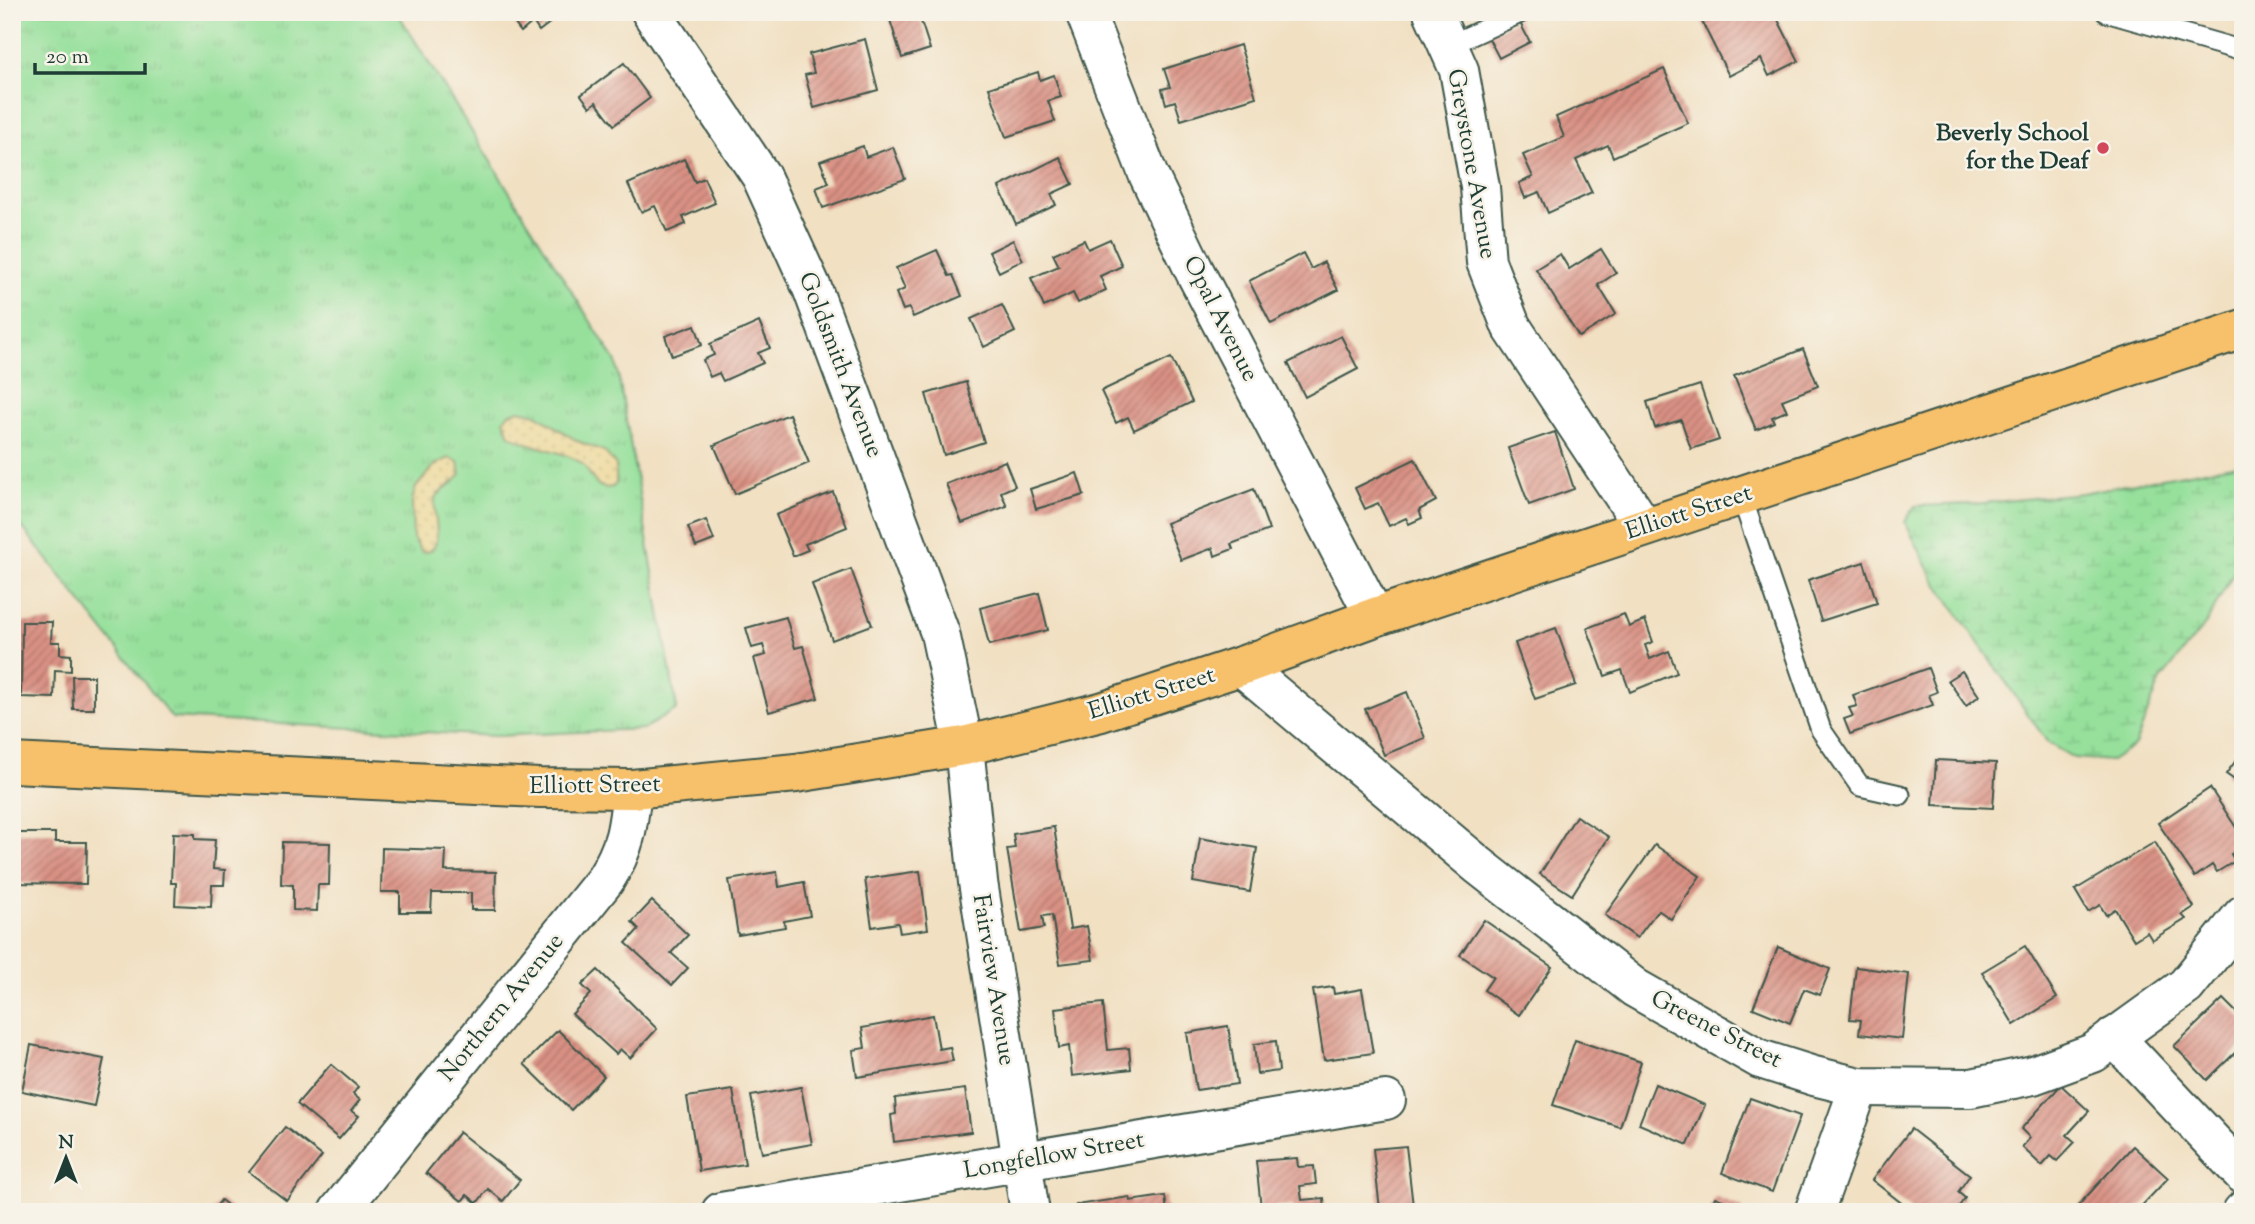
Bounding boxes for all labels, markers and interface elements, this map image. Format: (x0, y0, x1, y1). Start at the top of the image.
scale bar (35, 32, 145, 76)
text: 20 m (46, 43, 89, 73)
street label: Greystone Avenue (1438, 66, 1504, 262)
place label: Beverly School for the Deaf (1936, 117, 2091, 179)
marker: Beverly School for the Deaf (2095, 140, 2111, 156)
street label: Opal Avenue (1174, 250, 1266, 388)
street label: Goldsmith Avenue (789, 267, 891, 463)
street label: Elliott Street (1621, 477, 1757, 549)
street label: Elliott Street (1084, 659, 1220, 729)
street label: Elliott Street (529, 768, 661, 804)
street label: Fairview Avenue (963, 892, 1023, 1068)
street label: Northern Avenue (431, 926, 573, 1090)
street label: Greene Street (1644, 982, 1788, 1078)
north arrow (32, 1122, 102, 1192)
street label: Longfellow Street (961, 1123, 1147, 1189)
text: N (58, 1130, 74, 1157)

